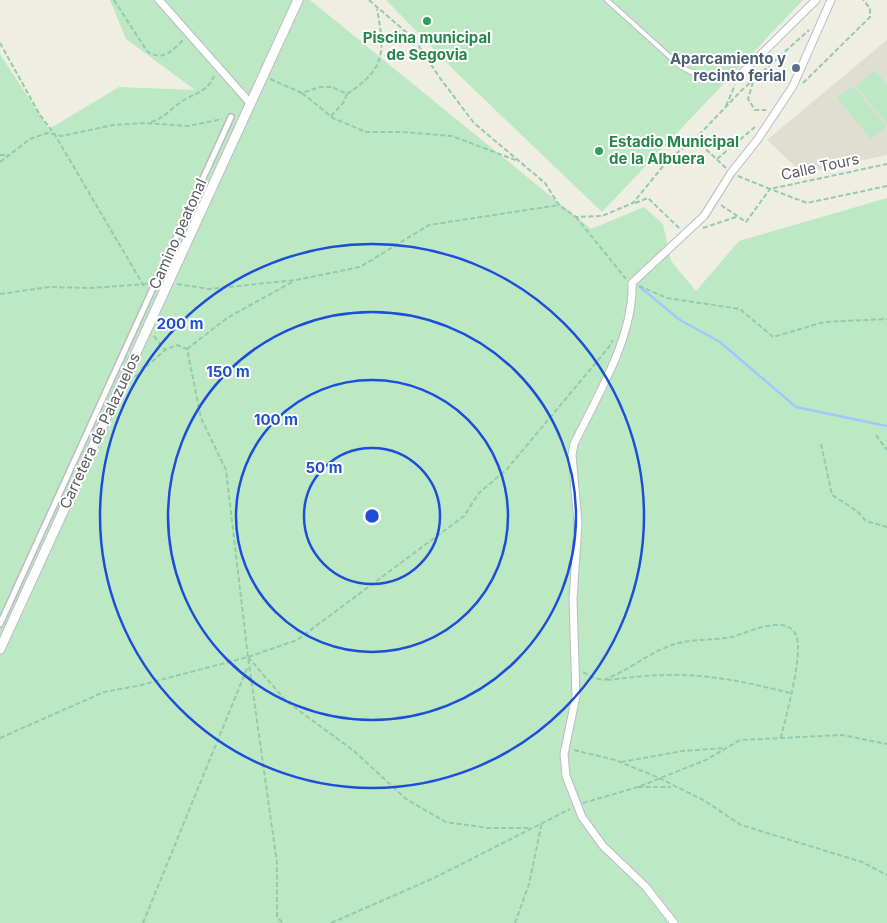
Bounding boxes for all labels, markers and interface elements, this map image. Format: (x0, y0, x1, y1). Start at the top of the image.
marker: Piscina municipal de Segovia (421, 15, 433, 27)
place label: Piscina municipal de Segovia (363, 28, 491, 64)
place label: Aparcamiento y recinto ferial (670, 49, 786, 85)
marker: Aparcamiento y recinto ferial (790, 62, 802, 74)
place label: Estadio Municipal de la Albuera (609, 132, 739, 168)
marker: Estadio Municipal de la Albuera (593, 145, 605, 157)
street label: Calle Tours (779, 149, 861, 184)
street label: Camino peatonal (145, 175, 211, 292)
text: 200 m (157, 314, 203, 333)
street label: Carretera de Palazuelos (55, 350, 144, 512)
text: 150 m (206, 362, 250, 381)
text: 100 m (254, 410, 298, 429)
text: 50 m (306, 458, 342, 477)
centre of rings (363, 507, 381, 525)

